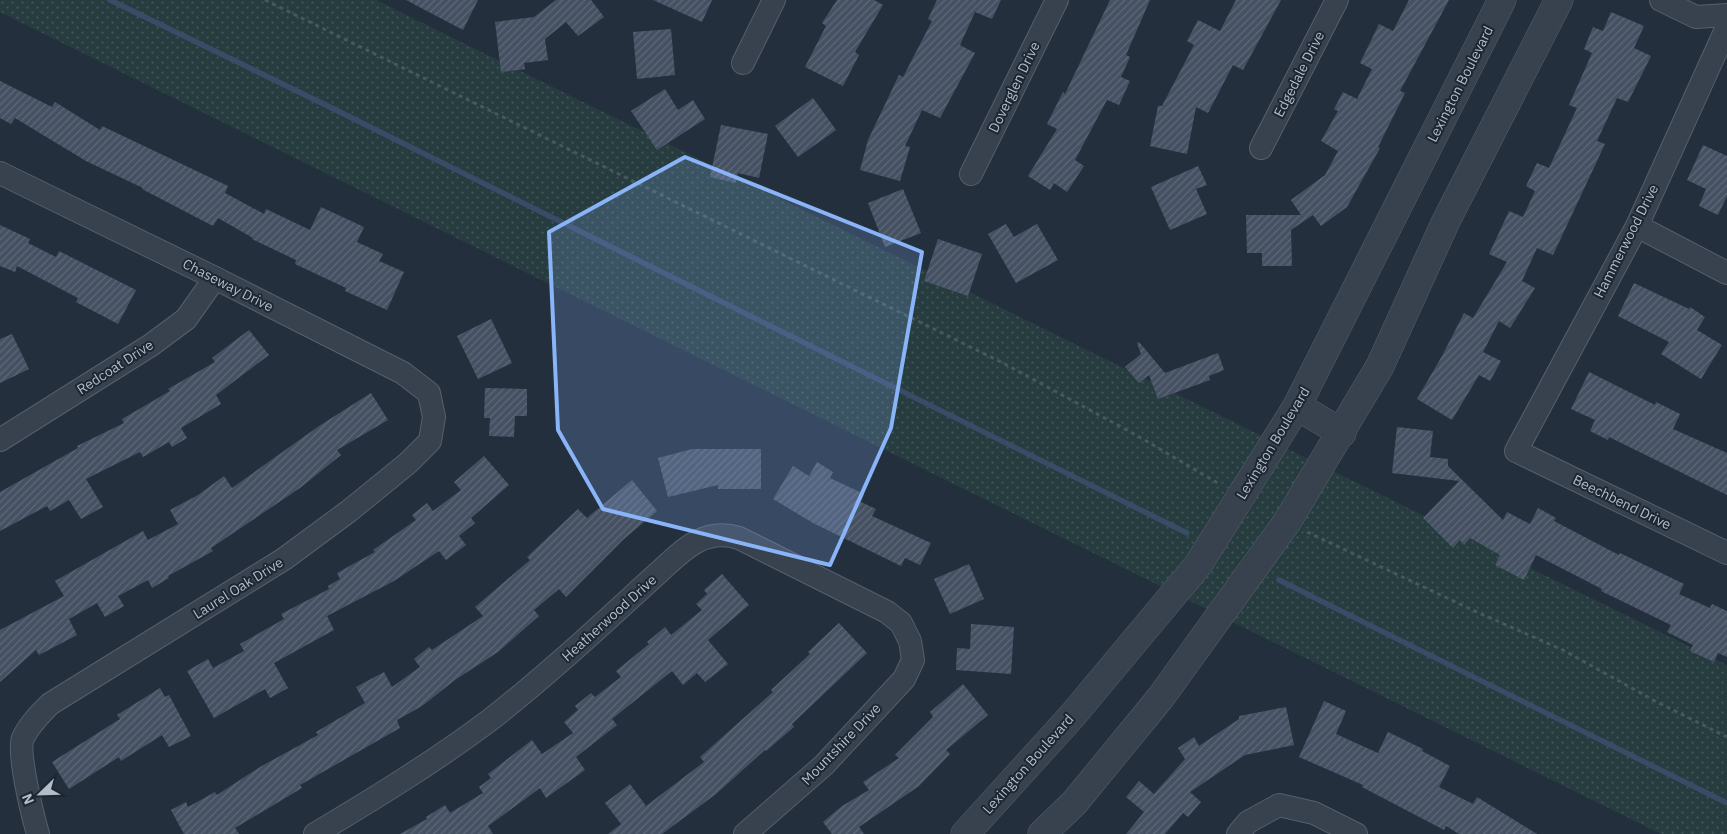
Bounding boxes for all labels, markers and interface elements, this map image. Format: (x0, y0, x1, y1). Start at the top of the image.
street label: Lexington Boulevard (1423, 23, 1497, 145)
street label: Edgedale Drive (1270, 28, 1329, 120)
street label: Doverglen Drive (984, 38, 1044, 135)
street label: Hammerwood Drive (1590, 181, 1663, 301)
street label: Chaseway Drive (180, 254, 277, 316)
street label: Redcoat Drive (73, 335, 157, 398)
street label: Lexington Boulevard (1232, 383, 1314, 503)
street label: Beechbend Drive (1570, 470, 1674, 534)
street label: Laurel Oak Drive (190, 553, 287, 623)
street label: Heatherwood Drive (558, 571, 660, 665)
street label: Mountshire Drive (797, 699, 885, 789)
street label: Lexington Boulevard (978, 710, 1078, 818)
north arrow (15, 769, 65, 819)
text: N (18, 791, 38, 807)

